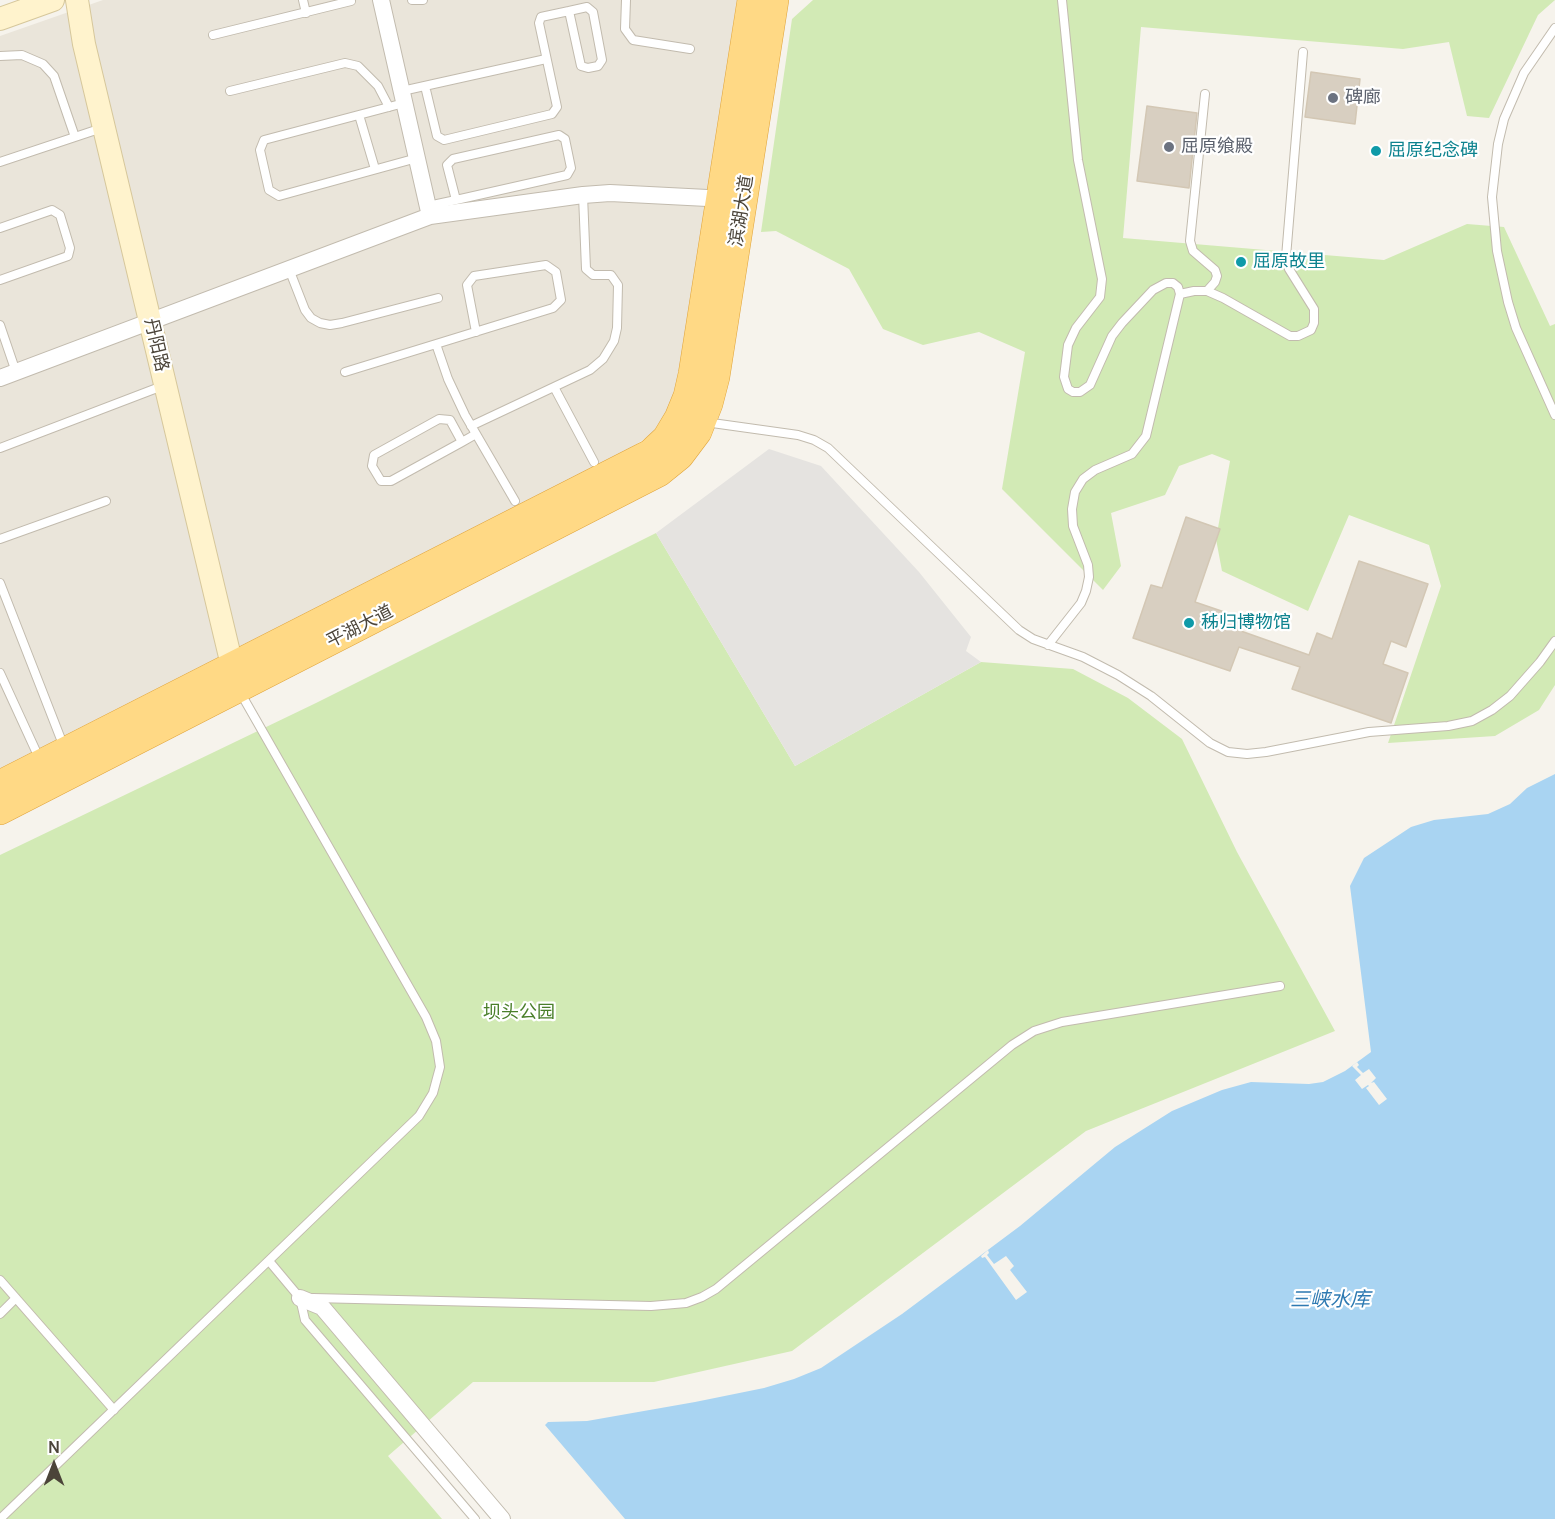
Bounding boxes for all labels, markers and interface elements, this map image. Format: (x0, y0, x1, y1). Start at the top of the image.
place label: 碑廊 (1345, 87, 1381, 109)
marker: 碑廊 (1326, 91, 1340, 105)
place label: 屈原飨殿 (1181, 136, 1253, 158)
marker: 屈原飨殿 (1162, 140, 1176, 154)
place label: 屈原纪念碑 (1388, 140, 1478, 162)
marker: 屈原纪念碑 (1369, 144, 1383, 158)
street label: 滨湖大道 (726, 174, 758, 248)
place label: 屈原故里 (1253, 251, 1325, 273)
marker: 屈原故里 (1234, 255, 1248, 269)
street label: 丹阳路 (139, 316, 173, 374)
street label: 平湖大道 (323, 601, 397, 653)
place label: 秭归博物馆 (1201, 612, 1291, 634)
marker: 秭归博物馆 (1182, 616, 1196, 630)
park label: 坝头公园 (483, 1002, 555, 1024)
water label: 三峡水库 (1290, 1288, 1370, 1312)
north arrow (24, 1435, 84, 1495)
text: N (48, 1436, 60, 1458)

